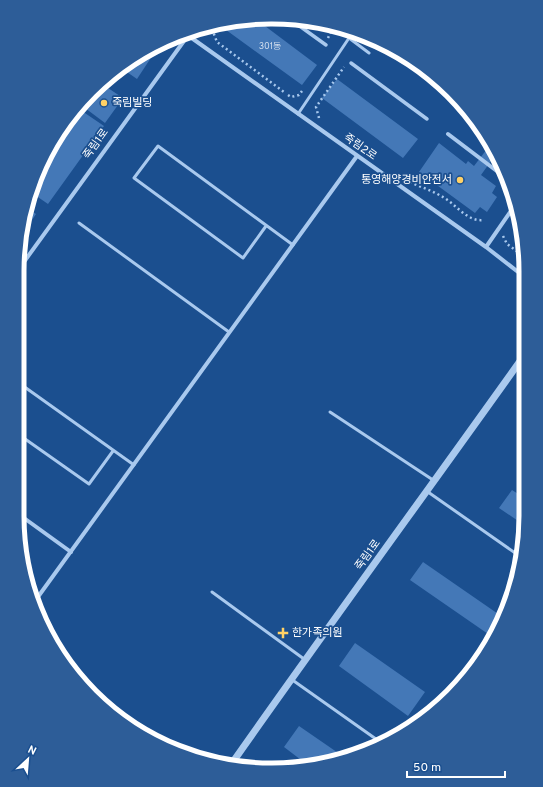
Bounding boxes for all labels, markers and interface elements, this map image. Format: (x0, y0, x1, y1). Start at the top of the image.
house number: 301동 (259, 41, 281, 52)
place label: 죽림빌딩 (112, 96, 152, 110)
marker: 죽림빌딩 (99, 98, 109, 108)
street label: 죽림1로 (80, 126, 112, 162)
street label: 죽림2로 (341, 131, 379, 163)
place label: 통영해양경비안전서 (361, 173, 452, 187)
marker: 통영해양경비안전서 (455, 175, 465, 185)
street label: 죽림1로 (352, 537, 384, 573)
place label: 한가족의원 (292, 626, 343, 640)
marker: 한가족의원 (277, 627, 289, 639)
north arrow (8, 739, 48, 779)
text: N (25, 743, 39, 759)
scale bar (407, 753, 505, 779)
text: 50 m (413, 760, 441, 776)

